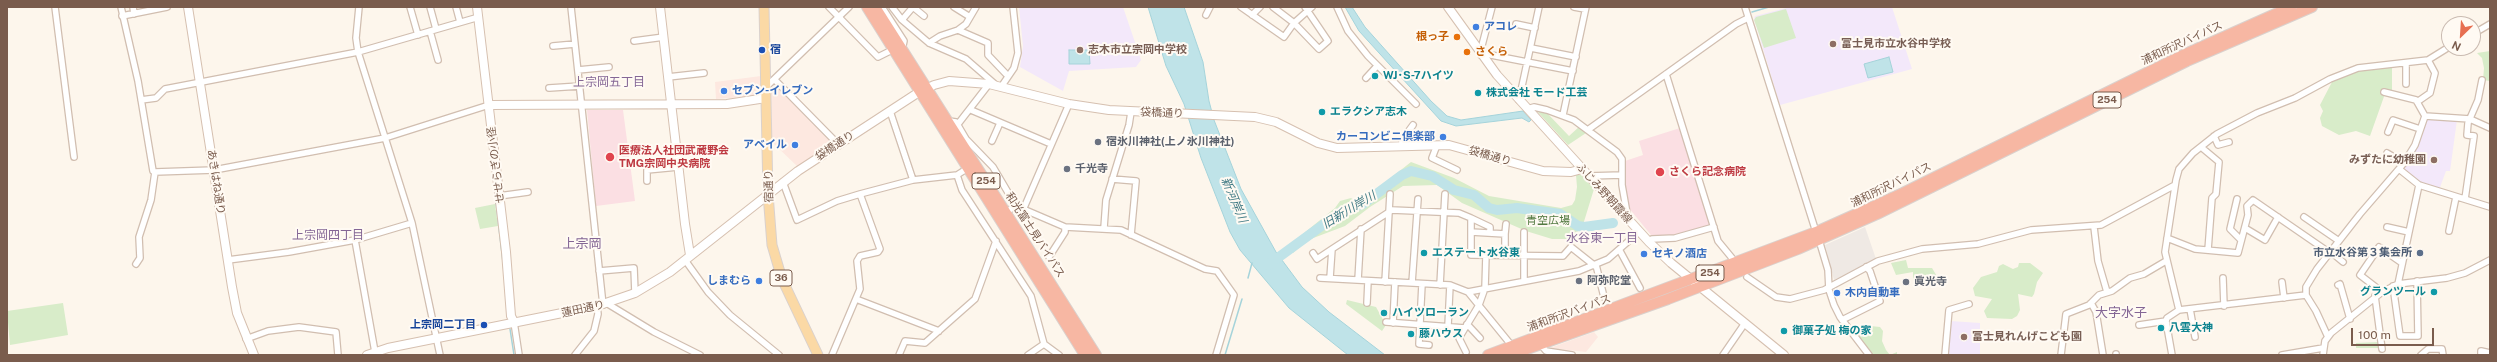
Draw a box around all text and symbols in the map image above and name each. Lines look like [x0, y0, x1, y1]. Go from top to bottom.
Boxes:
north arrow [2441, 16, 2481, 56]
street label: 浦和所沢バイパス [2139, 18, 2225, 68]
place label: アコレ [1484, 20, 1517, 34]
marker: アコレ [1471, 22, 1481, 32]
place label: 根っ子 [1416, 30, 1449, 44]
marker: 根っ子 [1452, 32, 1462, 42]
place label: 富士見市立水谷中学校 [1841, 37, 1951, 51]
marker: 富士見市立水谷中学校 [1828, 39, 1838, 49]
text: N [2450, 39, 2463, 53]
place label: 宿 [770, 43, 781, 57]
place label: 志木市立宗岡中学校 [1088, 43, 1187, 57]
marker: 宿 [757, 45, 767, 55]
marker: 志木市立宗岡中学校 [1075, 45, 1085, 55]
place label: さくら [1475, 45, 1508, 59]
marker: さくら [1462, 47, 1472, 57]
place label: WJ･S-7ハイツ [1383, 69, 1454, 83]
marker: WJ･S-7ハイツ [1370, 71, 1380, 81]
district label: 上宗岡五丁目 [573, 75, 645, 89]
place label: セブン-イレブン [732, 84, 813, 98]
marker: セブン-イレブン [719, 86, 729, 96]
place label: 株式会社 モード工芸 [1486, 86, 1587, 100]
marker: 株式会社 モード工芸 [1473, 88, 1483, 98]
road number: 254 [2093, 92, 2121, 108]
place label: エラクシア志木 [1330, 105, 1407, 119]
street label: 袋橋通り [1140, 106, 1184, 120]
marker: エラクシア志木 [1317, 107, 1327, 117]
street label: せせらぎの小径 [485, 126, 507, 204]
street label: 袋橋通り [813, 128, 857, 164]
place label: カーコンビニ倶楽部 [1336, 130, 1435, 144]
marker: カーコンビニ倶楽部 [1438, 132, 1448, 142]
place label: 宿氷川神社(上ノ氷川神社) [1106, 135, 1234, 149]
marker: 宿氷川神社(上ノ氷川神社) [1093, 137, 1103, 147]
place label: アベイル [743, 138, 787, 152]
marker: アベイル [790, 140, 800, 150]
place label: 医療法人社団武蔵野会 TMG宗岡中央病院 [619, 144, 729, 170]
street label: 袋橋通り [1467, 144, 1513, 168]
street label: あきはね通り [204, 148, 228, 216]
marker: 医療法人社団武蔵野会 TMG宗岡中央病院 [604, 151, 616, 163]
place label: みずたに幼稚園 [2349, 153, 2426, 167]
marker: みずたに幼稚園 [2429, 155, 2439, 165]
street label: ふじみ野朝霞線 [1573, 160, 1635, 226]
street label: 浦和所沢バイパス [1849, 160, 1933, 210]
place label: 千光寺 [1075, 162, 1108, 176]
marker: 千光寺 [1062, 164, 1072, 174]
place label: さくら記念病院 [1669, 165, 1746, 179]
marker: さくら記念病院 [1654, 166, 1666, 178]
street label: 宿通り [762, 169, 776, 203]
road number: 254 [972, 173, 1000, 189]
water label: 新河岸川 [1218, 175, 1250, 225]
water label: 旧新川岸川 [1320, 188, 1378, 232]
street label: 和光富士見バイパス [1003, 190, 1067, 280]
park label: 青空広場 [1526, 214, 1570, 228]
district label: 上宗岡四丁目 [292, 228, 364, 242]
district label: 水谷東一丁目 [1566, 231, 1638, 245]
district label: 上宗岡 [563, 236, 601, 252]
place label: エステート水谷東 [1432, 246, 1520, 260]
place label: 市立水谷第３集会所 [2313, 246, 2412, 260]
place label: セキノ酒店 [1652, 247, 1707, 261]
marker: エステート水谷東 [1419, 248, 1429, 258]
marker: 市立水谷第３集会所 [2415, 248, 2425, 258]
marker: セキノ酒店 [1639, 249, 1649, 259]
road number: 254 [1696, 265, 1724, 281]
road number: 36 [770, 270, 792, 286]
place label: しまむら [707, 274, 751, 288]
place label: 阿弥陀堂 [1587, 274, 1631, 288]
place label: 眞光寺 [1914, 275, 1947, 289]
marker: しまむら [754, 276, 764, 286]
marker: 阿弥陀堂 [1574, 276, 1584, 286]
marker: 眞光寺 [1901, 277, 1911, 287]
place label: グランツール [2360, 285, 2426, 299]
place label: 木内自動車 [1845, 286, 1900, 300]
marker: グランツール [2429, 287, 2439, 297]
marker: 木内自動車 [1832, 288, 1842, 298]
street label: 浦和所沢バイパス [1525, 292, 1613, 334]
street label: 蓮田通り [560, 298, 606, 320]
district label: 大字水子 [2095, 305, 2147, 321]
place label: ハイツローラン [1392, 306, 1469, 320]
marker: ハイツローラン [1379, 308, 1389, 318]
place label: 上宗岡二丁目 [410, 318, 476, 332]
marker: 上宗岡二丁目 [479, 320, 489, 330]
scale bar [2353, 320, 2436, 346]
place label: 八雲大神 [2169, 321, 2213, 335]
marker: 八雲大神 [2156, 323, 2166, 333]
place label: 御菓子処 梅の家 [1792, 324, 1871, 338]
marker: 御菓子処 梅の家 [1779, 326, 1789, 336]
place label: 藤ハウス [1419, 327, 1463, 341]
text: 100 m [2358, 328, 2391, 342]
marker: 藤ハウス [1406, 329, 1416, 339]
place label: 富士見れんげこども園 [1972, 330, 2082, 344]
marker: 富士見れんげこども園 [1959, 332, 1969, 342]

